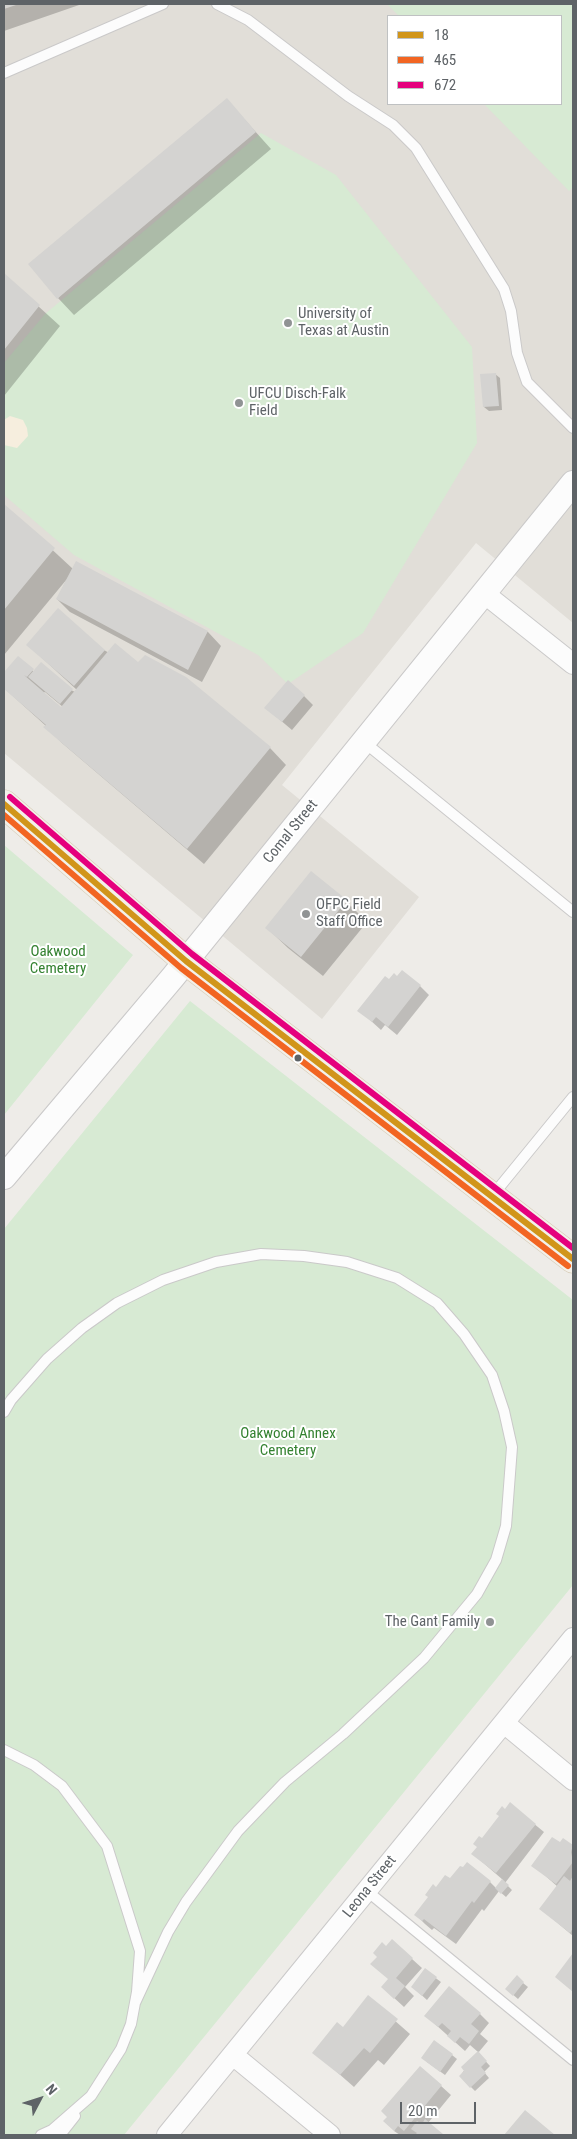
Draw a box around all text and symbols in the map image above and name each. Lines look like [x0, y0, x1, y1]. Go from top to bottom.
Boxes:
legend [387, 15, 562, 105]
text: 18 [434, 26, 449, 44]
text: 465 [434, 51, 456, 69]
text: 672 [434, 76, 456, 94]
place label: University of Texas at Austin [298, 305, 389, 340]
marker: University of Texas at Austin [282, 317, 294, 329]
place label: UFCU Disch-Falk Field [249, 385, 346, 420]
marker: UFCU Disch-Falk Field [233, 397, 245, 409]
street label: Comal Street [260, 797, 322, 867]
place label: OFPC Field Staff Office [316, 896, 382, 931]
marker: OFPC Field Staff Office [300, 908, 312, 920]
park label: Oakwood Cemetery [30, 943, 86, 978]
unlabelled marker [293, 1053, 303, 1063]
park label: Oakwood Annex Cemetery [240, 1425, 336, 1460]
place label: The Gant Family [385, 1613, 480, 1631]
marker: The Gant Family [484, 1616, 496, 1628]
street label: Leona Street [339, 1852, 401, 1922]
north arrow [15, 2074, 65, 2124]
text: N [43, 2081, 60, 2098]
scale bar [402, 2092, 478, 2124]
text: 20 m [408, 2102, 438, 2120]

